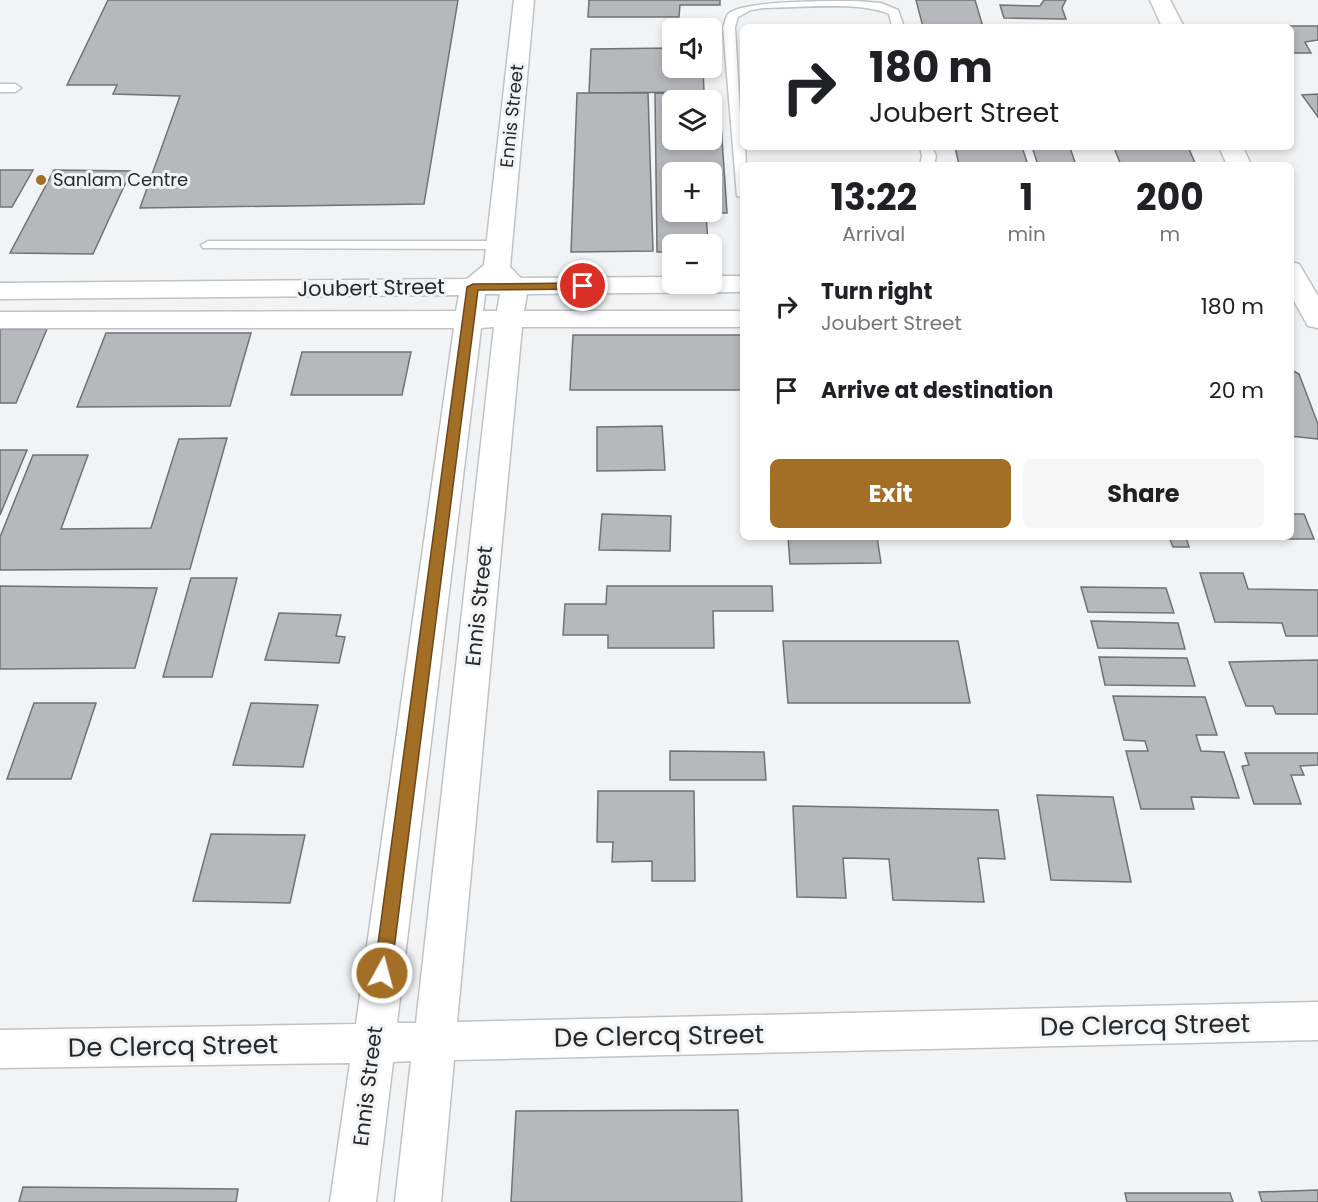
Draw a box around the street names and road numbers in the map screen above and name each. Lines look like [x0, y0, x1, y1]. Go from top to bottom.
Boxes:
street label: Ennis Street [494, 63, 529, 169]
street label: Joubert Street [297, 272, 445, 303]
street label: Ennis Street [458, 544, 499, 668]
street label: De Clercq Street [1040, 1005, 1250, 1045]
street label: De Clercq Street [554, 1016, 764, 1056]
street label: Ennis Street [346, 1024, 389, 1148]
street label: De Clercq Street [68, 1026, 278, 1066]

